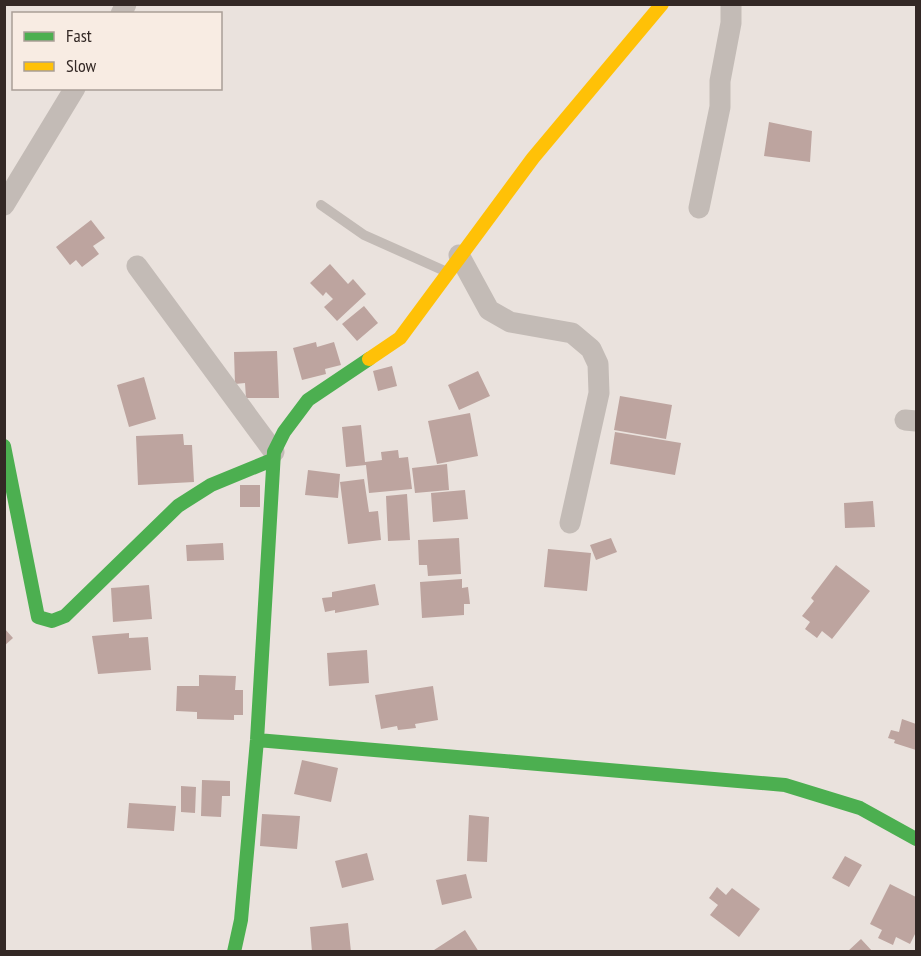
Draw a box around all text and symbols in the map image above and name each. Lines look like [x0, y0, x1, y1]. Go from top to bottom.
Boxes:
legend [12, 12, 222, 90]
text: Fast [66, 24, 92, 47]
text: Slow [66, 54, 97, 77]

